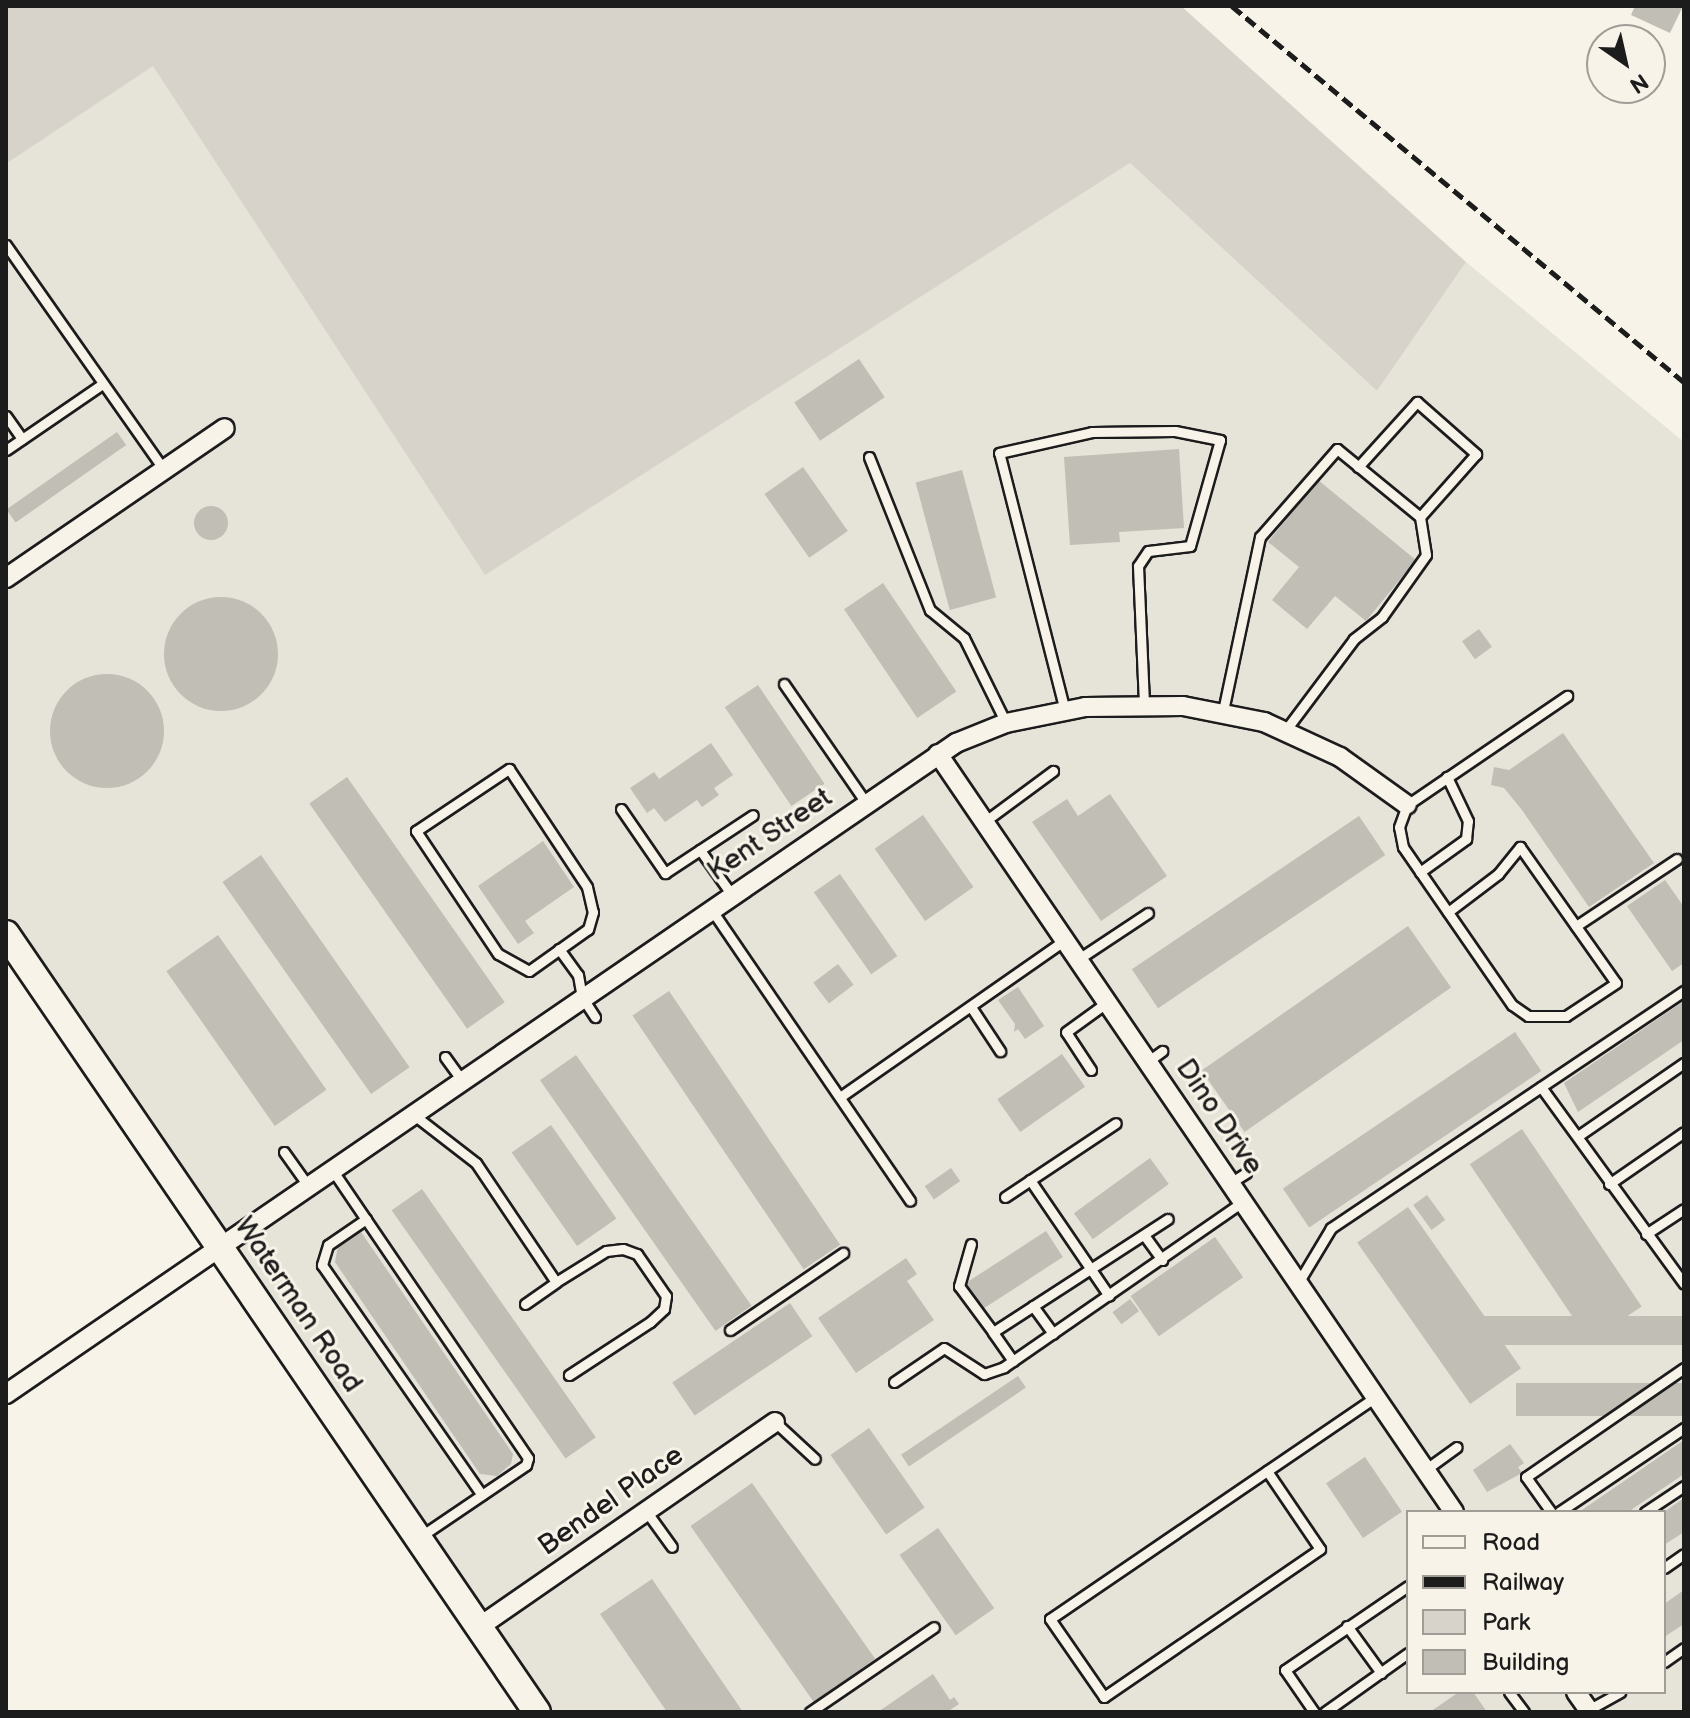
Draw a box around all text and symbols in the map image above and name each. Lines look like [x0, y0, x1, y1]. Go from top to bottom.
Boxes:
north arrow [1586, 24, 1666, 104]
text: N [1624, 67, 1653, 98]
street label: Kent Street [701, 781, 839, 889]
street label: Dino Drive [1168, 1053, 1270, 1181]
street label: Waterman Road [227, 1211, 369, 1399]
street label: Bendel Place [532, 1439, 690, 1563]
legend [1406, 1510, 1666, 1694]
text: Road [1482, 1528, 1540, 1557]
text: Railway [1482, 1568, 1564, 1597]
text: Park [1482, 1608, 1530, 1637]
text: Building [1482, 1648, 1569, 1677]

